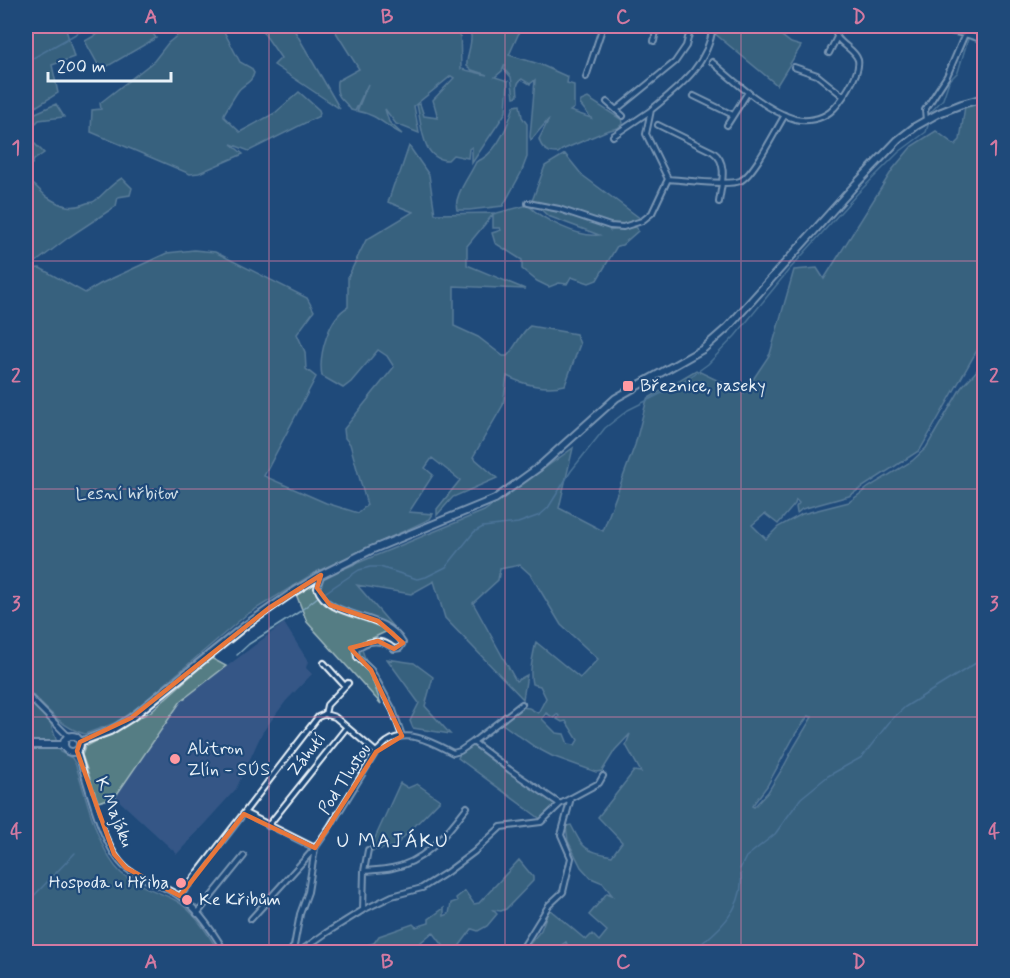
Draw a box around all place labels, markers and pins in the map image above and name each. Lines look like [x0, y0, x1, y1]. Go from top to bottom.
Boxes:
place label: Březnice, paseky [640, 374, 766, 398]
marker: Březnice, paseky [621, 379, 635, 393]
place label: Alitron Zlín - SÚS [187, 737, 270, 782]
marker: Alitron Zlín - SÚS [168, 752, 182, 766]
place label: Hospoda u Hřiba [49, 871, 169, 895]
marker: Hospoda u Hřiba [174, 876, 188, 890]
place label: Ke Křibům [199, 888, 281, 912]
marker: Ke Křibům [180, 893, 194, 907]

